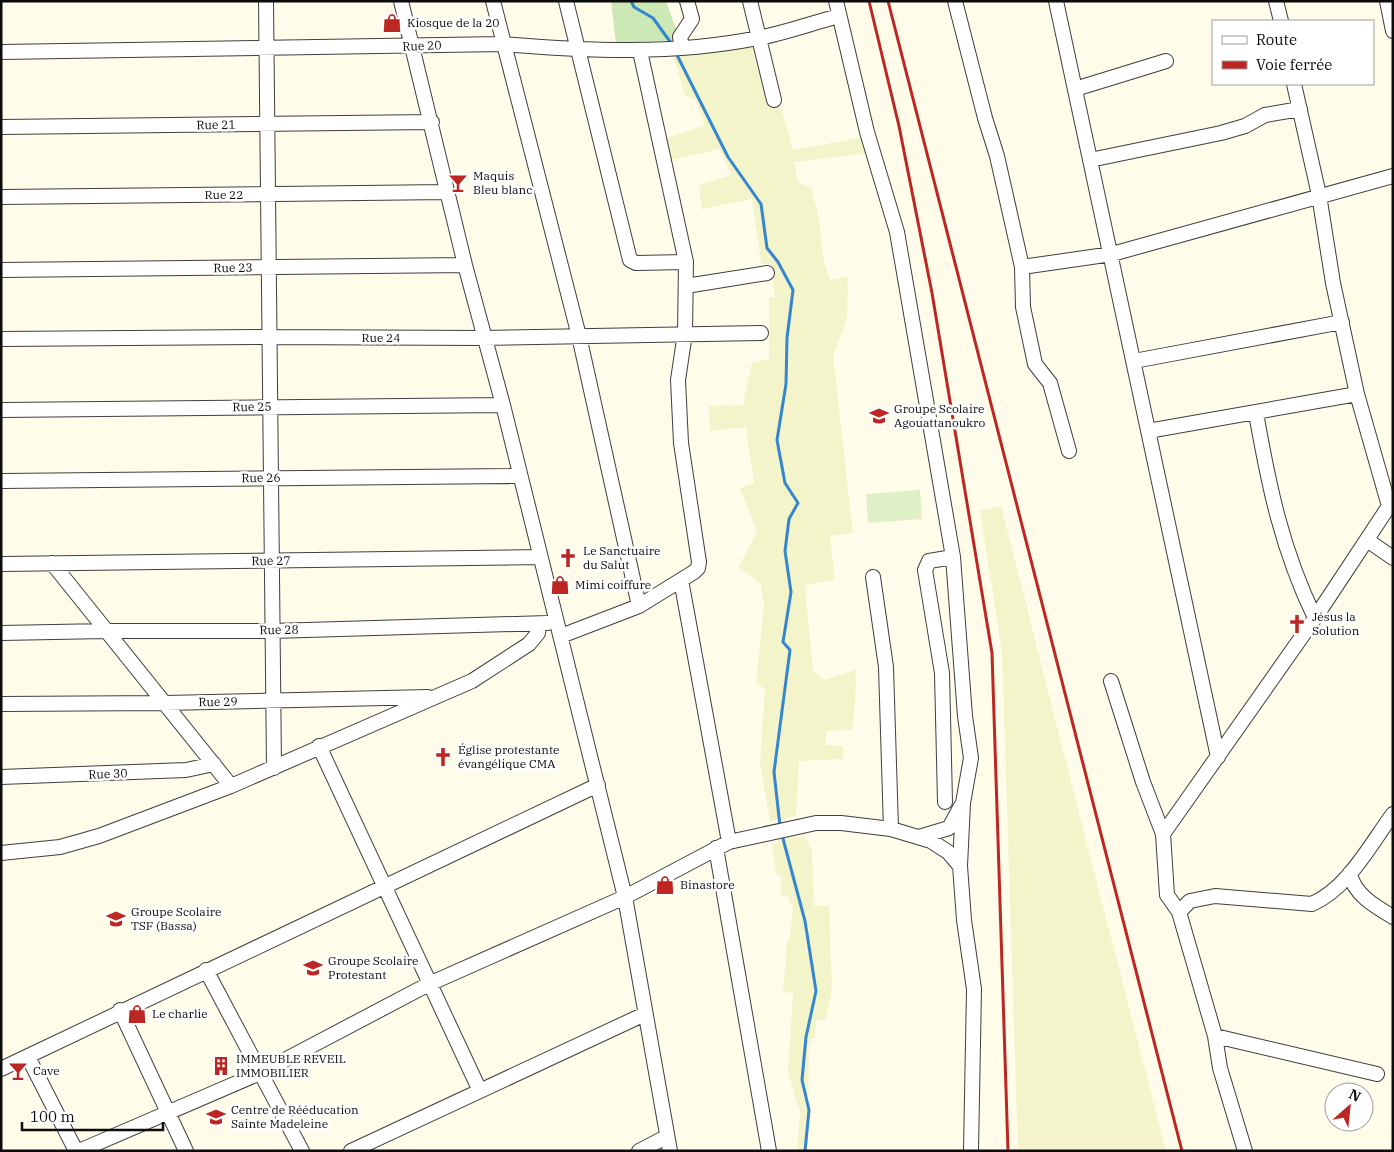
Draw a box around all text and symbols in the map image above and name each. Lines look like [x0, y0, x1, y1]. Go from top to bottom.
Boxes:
shop icon: Kiosque de la 20 [381, 12, 403, 34]
place label: Kiosque de la 20 [407, 15, 500, 30]
legend [1212, 20, 1374, 85]
text: Route [1256, 30, 1297, 49]
street label: Rue 20 [402, 37, 442, 54]
text: Voie ferrée [1256, 55, 1332, 74]
street label: Rue 21 [196, 117, 236, 132]
place label: Maquis Bleu blanc [473, 168, 532, 197]
bar icon: Maquis Bleu blanc [447, 172, 469, 194]
street label: Rue 22 [204, 187, 244, 202]
street label: Rue 23 [213, 260, 253, 275]
street label: Rue 24 [361, 330, 401, 345]
street label: Rue 25 [232, 399, 272, 414]
place label: Groupe Scolaire Agouattanoukro [894, 401, 985, 430]
school or university icon: Groupe Scolaire Agouattanoukro [868, 405, 890, 427]
street label: Rue 26 [241, 470, 281, 485]
place label: Le Sanctuaire du Salut [583, 543, 661, 572]
church icon: Le Sanctuaire du Salut [557, 547, 579, 569]
street label: Rue 27 [251, 553, 291, 568]
shop icon: Mimi coiffure [549, 574, 571, 596]
place label: Mimi coiffure [575, 577, 651, 592]
place label: Jésus la Solution [1312, 609, 1360, 638]
church icon: Jésus la Solution [1286, 613, 1308, 635]
street label: Rue 28 [259, 622, 299, 637]
street label: Rue 29 [198, 694, 238, 709]
place label: Église protestante évangélique CMA [458, 742, 560, 771]
church icon: Église protestante évangélique CMA [432, 746, 454, 768]
street label: Rue 30 [88, 765, 128, 782]
shop icon: Binastore [654, 874, 676, 896]
place label: Binastore [680, 877, 735, 892]
place label: Groupe Scolaire TSF (Bassa) [131, 904, 221, 933]
school or university icon: Groupe Scolaire TSF (Bassa) [105, 908, 127, 930]
place label: Groupe Scolaire Protestant [328, 953, 418, 982]
school or university icon: Groupe Scolaire Protestant [302, 957, 324, 979]
shop icon: Le charlie [126, 1003, 148, 1025]
place label: Le charlie [152, 1006, 208, 1021]
place label: IMMEUBLE REVEIL IMMOBILIER [236, 1051, 346, 1080]
building icon: IMMEUBLE REVEIL IMMOBILIER [210, 1055, 232, 1077]
bar icon: Cave [7, 1060, 29, 1082]
place label: Cave [33, 1063, 60, 1078]
north arrow [1324, 1082, 1374, 1132]
text: N [1346, 1085, 1364, 1106]
scale bar [22, 1100, 164, 1132]
place label: Centre de Rééducation Sainte Madeleine [231, 1102, 359, 1131]
school or university icon: Centre de Rééducation Sainte Madeleine [205, 1106, 227, 1128]
text: 100 m [30, 1107, 75, 1126]

